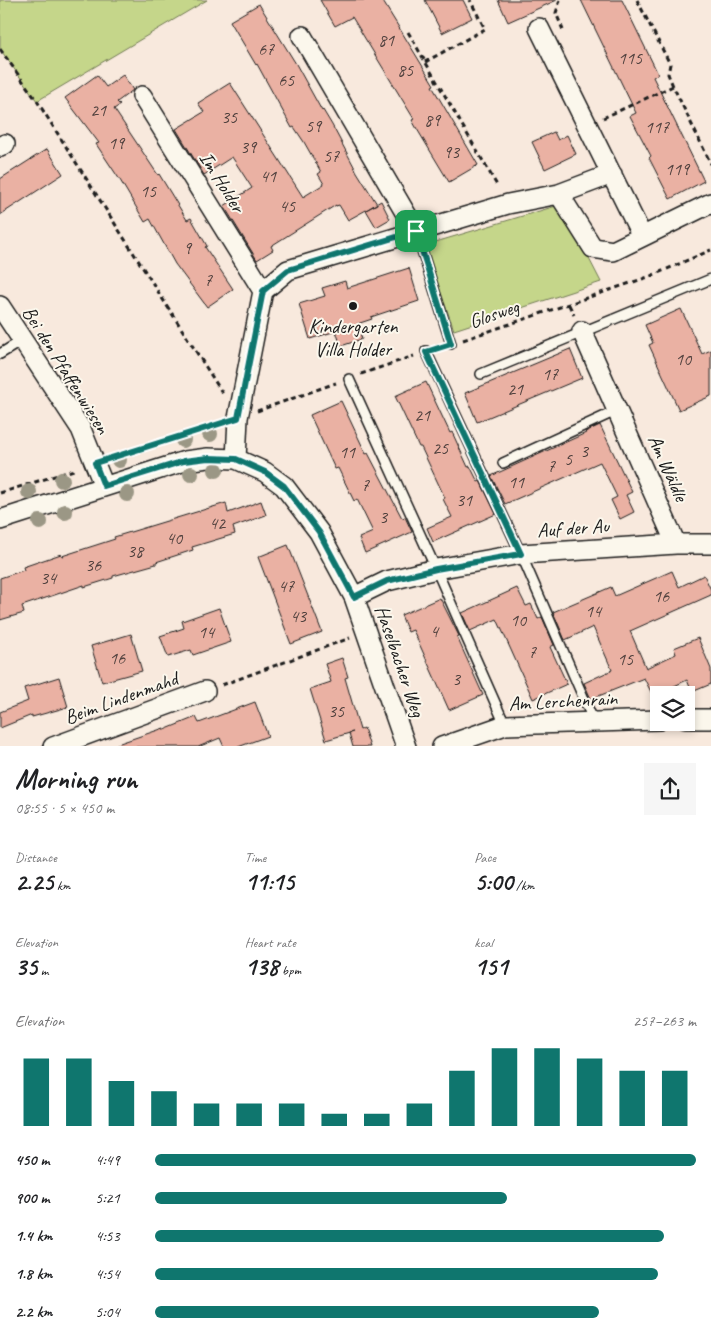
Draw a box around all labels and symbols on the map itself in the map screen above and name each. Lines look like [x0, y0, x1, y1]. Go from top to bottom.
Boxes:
house number: 81 [378, 29, 395, 51]
house number: 67 [258, 38, 275, 60]
house number: 115 [618, 47, 643, 69]
house number: 85 [397, 59, 414, 81]
house number: 65 [278, 69, 295, 91]
house number: 21 [90, 99, 107, 121]
house number: 35 [221, 106, 238, 128]
house number: 89 [424, 109, 442, 131]
house number: 59 [305, 115, 323, 137]
house number: 117 [645, 116, 670, 138]
house number: 19 [108, 132, 126, 154]
house number: 39 [240, 136, 258, 158]
house number: 93 [443, 141, 461, 163]
house number: 57 [323, 145, 340, 167]
street label: Im Holder [194, 147, 251, 219]
house number: 119 [665, 158, 691, 180]
house number: 41 [260, 165, 277, 187]
house number: 15 [140, 180, 157, 202]
house number: 45 [279, 195, 296, 217]
pin [395, 210, 437, 252]
house number: 9 [183, 237, 193, 259]
house number: 7 [204, 269, 213, 291]
street label: Glosweg [466, 294, 523, 334]
marker: Kindergarten Villa Holder [347, 300, 359, 312]
street label: Bei den Pfaffenwiesen [17, 302, 116, 439]
place label: Kindergarten Villa Holder [308, 314, 399, 362]
house number: 10 [675, 348, 693, 370]
house number: 17 [542, 363, 559, 385]
house number: 21 [507, 378, 524, 400]
house number: 21 [414, 404, 431, 426]
street label: Am Wäldle [642, 431, 694, 507]
house number: 25 [432, 437, 449, 459]
house number: 3 [580, 440, 590, 462]
house number: 11 [339, 441, 356, 463]
house number: 5 [564, 448, 573, 470]
house number: 7 [547, 455, 556, 477]
house number: 11 [508, 471, 525, 493]
house number: 7 [361, 474, 370, 496]
house number: 31 [456, 489, 473, 511]
house number: 3 [379, 506, 389, 528]
house number: 42 [209, 512, 227, 534]
street label: Auf der Au [536, 513, 611, 543]
house number: 40 [166, 527, 184, 549]
house number: 38 [127, 540, 145, 562]
house number: 36 [85, 554, 102, 576]
house number: 34 [40, 567, 58, 589]
house number: 47 [278, 575, 295, 597]
house number: 16 [653, 585, 670, 607]
house number: 14 [585, 600, 603, 622]
street label: Haselbacher Weg [369, 602, 431, 721]
house number: 43 [290, 605, 308, 627]
house number: 10 [510, 609, 528, 631]
house number: 4 [430, 620, 440, 642]
house number: 14 [198, 621, 216, 643]
house number: 7 [528, 641, 537, 663]
house number: 16 [109, 647, 126, 669]
house number: 15 [617, 648, 634, 670]
street label: Beim Lindenmahd [61, 665, 184, 730]
house number: 3 [452, 668, 462, 690]
street label: Am Lerchenrain [508, 686, 619, 716]
house number: 35 [328, 700, 345, 722]

